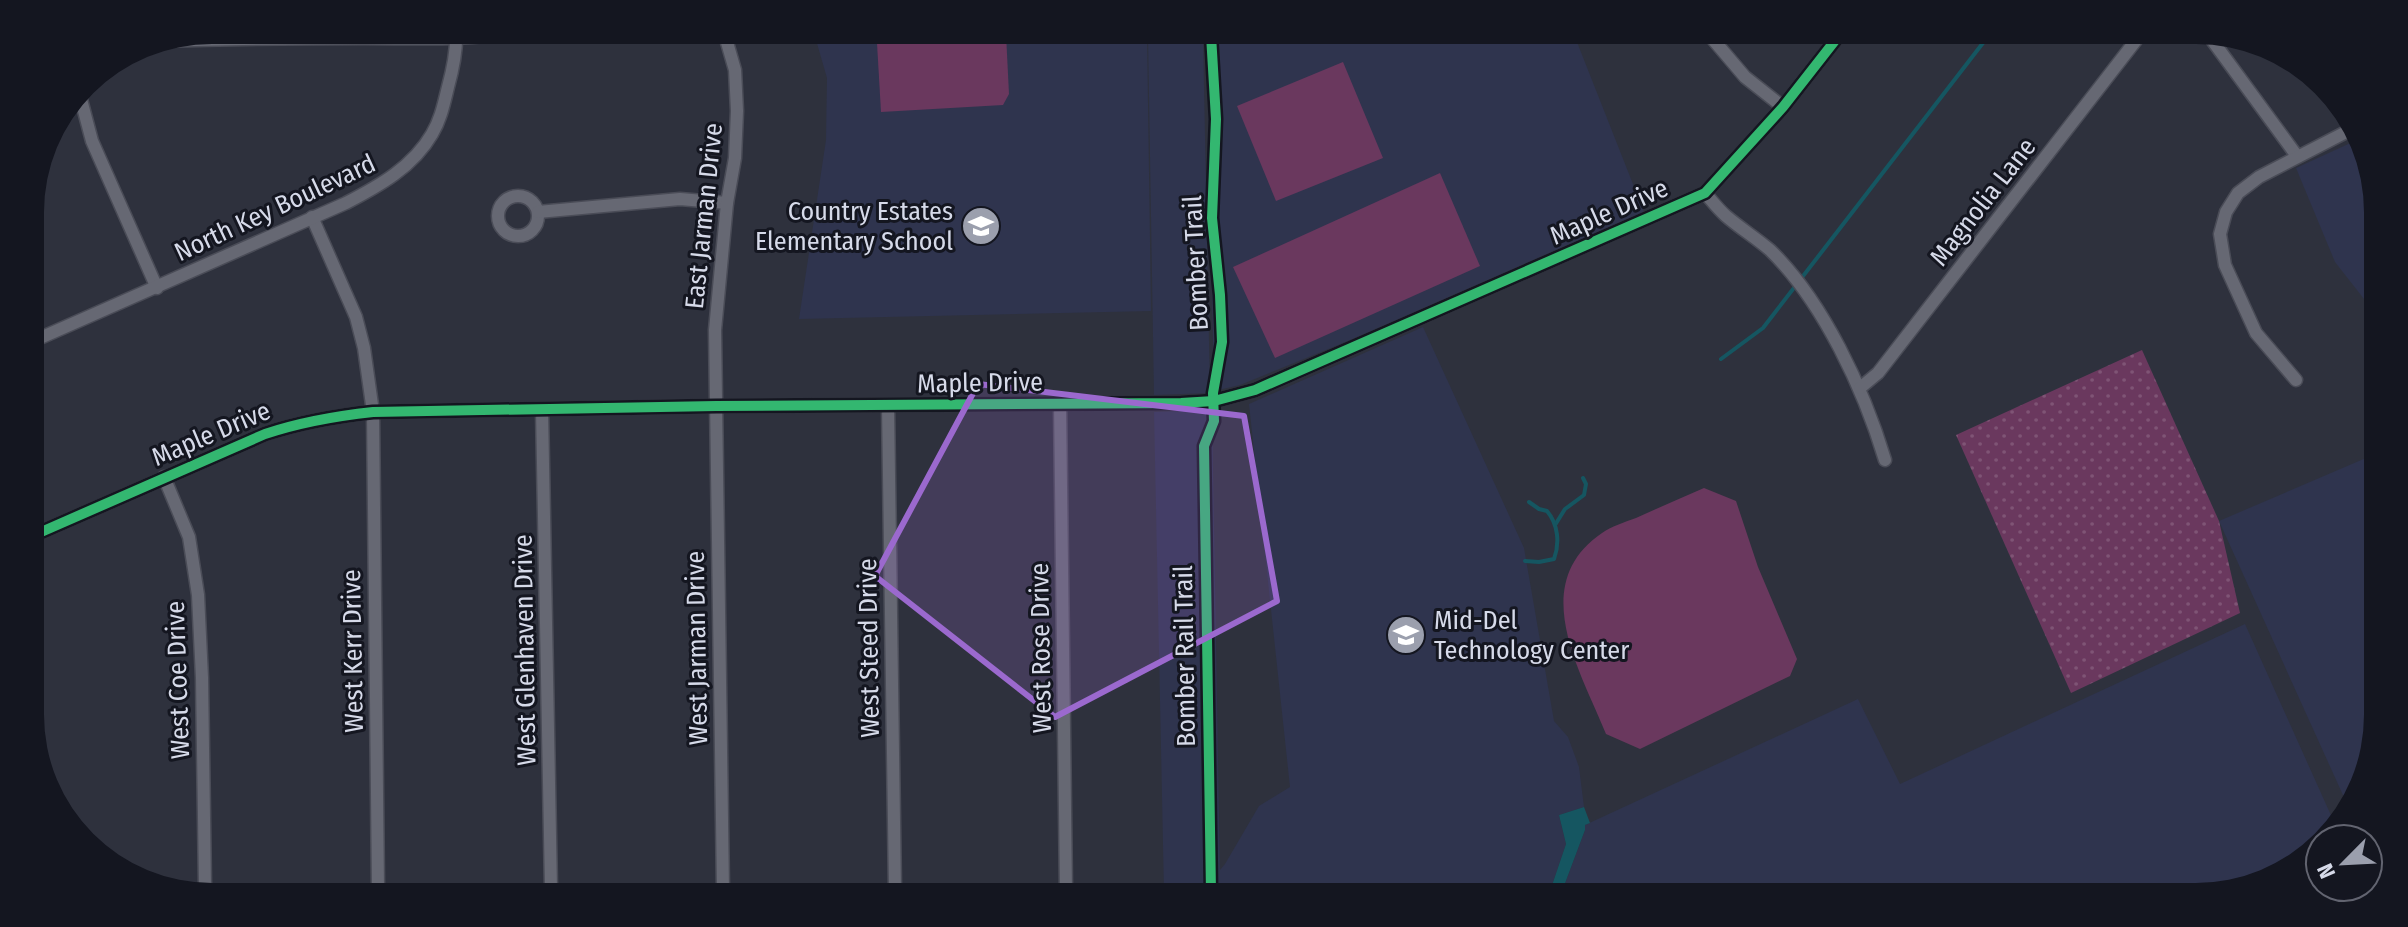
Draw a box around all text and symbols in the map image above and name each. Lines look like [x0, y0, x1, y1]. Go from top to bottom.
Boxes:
street label: East Jarman Drive [679, 122, 729, 310]
street label: Magnolia Lane [1924, 132, 2042, 272]
street label: North Key Boulevard [170, 148, 380, 268]
street label: Maple Drive [1545, 172, 1673, 252]
street label: Bomber Trail [1177, 194, 1215, 331]
place label: Country Estates Elementary School [755, 196, 953, 257]
school or university icon: Country Estates Elementary School [960, 205, 1002, 247]
street label: Maple Drive [917, 366, 1043, 400]
street label: Maple Drive [147, 395, 275, 473]
street label: West Glenhaven Drive [507, 534, 543, 766]
street label: West Jarman Drive [680, 551, 714, 745]
street label: West Steed Drive [852, 558, 886, 738]
street label: West Rose Drive [1024, 563, 1058, 733]
street label: Bomber Rail Trail [1168, 565, 1202, 747]
street label: West Kerr Drive [336, 569, 370, 733]
street label: West Coe Drive [160, 600, 196, 760]
place label: Mid-Del Technology Center [1434, 605, 1629, 666]
school or university icon: Mid-Del Technology Center [1385, 614, 1427, 656]
north arrow [2304, 823, 2384, 903]
text: N [2311, 859, 2341, 882]

